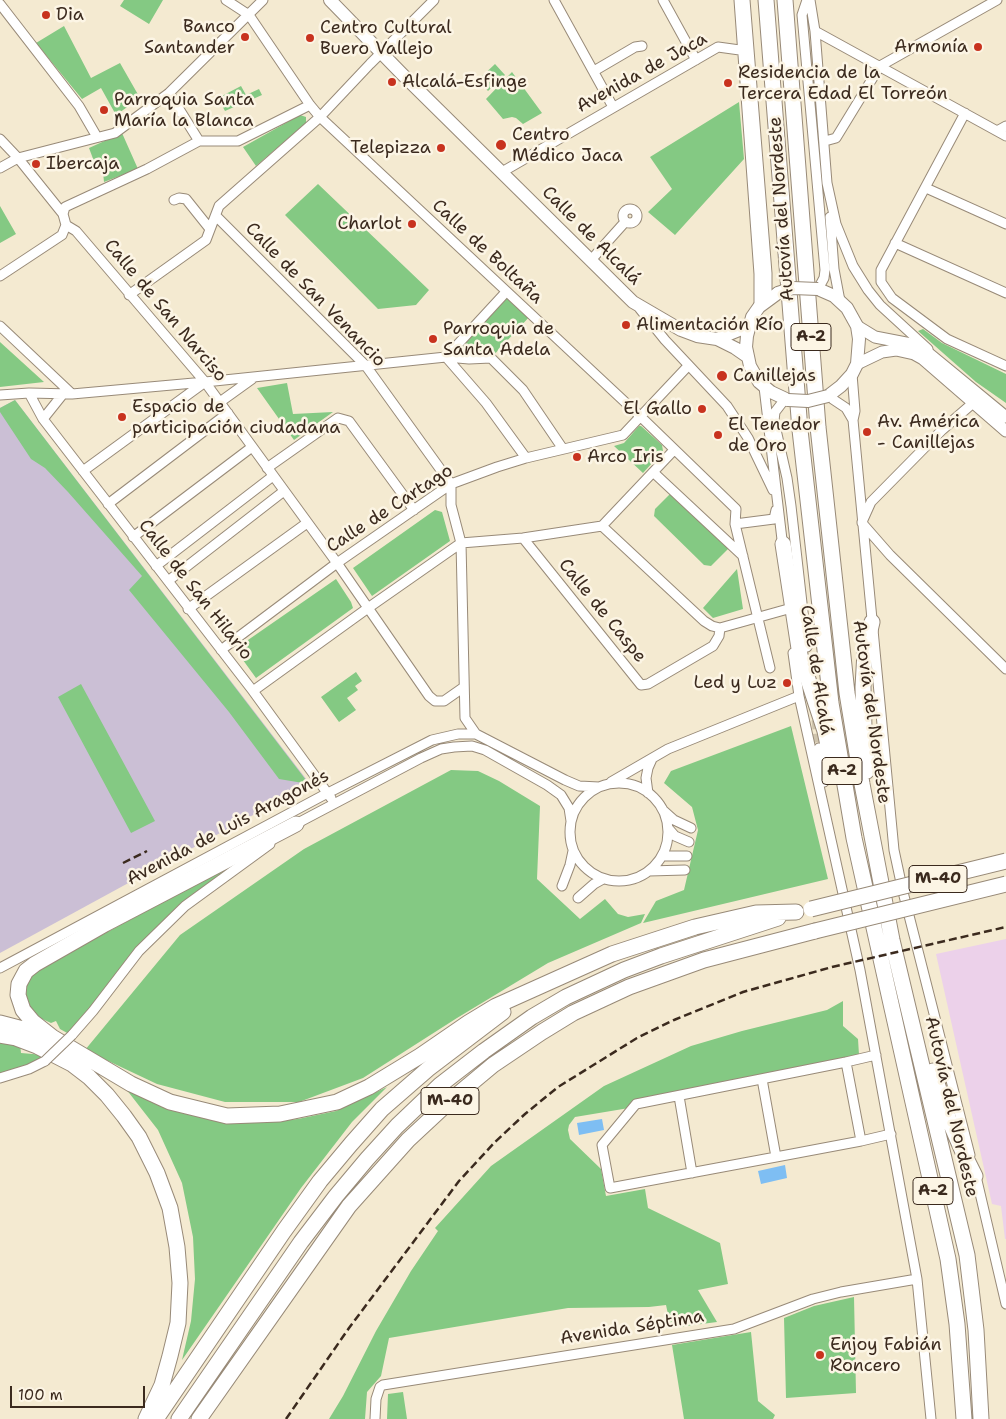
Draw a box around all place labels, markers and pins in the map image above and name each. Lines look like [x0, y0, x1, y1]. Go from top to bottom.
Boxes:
place label: Dia [56, 4, 84, 26]
marker: Dia [40, 9, 52, 21]
place label: Banco Santander [144, 16, 235, 58]
place label: Centro Cultural Buero Vallejo [320, 17, 452, 59]
marker: Banco Santander [239, 31, 251, 43]
marker: Centro Cultural Buero Vallejo [304, 32, 316, 44]
place label: Armonía [894, 36, 968, 58]
marker: Armonía [972, 41, 984, 53]
place label: Residencia de la Tercera Edad El Torreón [738, 62, 948, 104]
place label: Alcalá-Esfinge [402, 71, 527, 93]
marker: Alcalá-Esfinge [386, 76, 398, 88]
marker: Residencia de la Tercera Edad El Torreón [722, 77, 734, 89]
place label: Parroquia Santa María la Blanca [114, 89, 254, 132]
marker: Parroquia Santa María la Blanca [98, 104, 110, 116]
place label: Centro Médico Jaca [512, 124, 623, 166]
place label: Telepizza [350, 137, 431, 159]
marker: Centro Médico Jaca [494, 138, 508, 152]
marker: Telepizza [435, 142, 447, 154]
place label: Ibercaja [46, 153, 120, 175]
marker: Ibercaja [30, 158, 42, 170]
place label: Charlot [337, 213, 402, 235]
marker: Charlot [406, 218, 418, 230]
place label: Alimentación Río [636, 314, 783, 336]
place label: Parroquia de Santa Adela [443, 318, 554, 360]
marker: Alimentación Río [620, 319, 632, 331]
marker: Parroquia de Santa Adela [427, 333, 439, 345]
place label: Canillejas [733, 365, 816, 387]
marker: Canillejas [715, 369, 729, 383]
place label: Espacio de participación ciudadana [132, 396, 341, 438]
place label: El Gallo [623, 398, 692, 420]
marker: El Gallo [696, 403, 708, 415]
marker: Espacio de participación ciudadana [116, 411, 128, 423]
place label: Av. América - Canillejas [877, 411, 979, 454]
place label: El Tenedor de Oro [728, 414, 821, 456]
marker: Av. América - Canillejas [861, 426, 873, 438]
marker: El Tenedor de Oro [712, 429, 724, 441]
place label: Arco Iris [587, 446, 664, 468]
marker: Arco Iris [571, 451, 583, 463]
place label: Led y Luz [693, 672, 777, 694]
marker: Led y Luz [781, 677, 793, 689]
place label: Enjoy Fabián Roncero [830, 1334, 941, 1376]
marker: Enjoy Fabián Roncero [814, 1349, 826, 1361]

